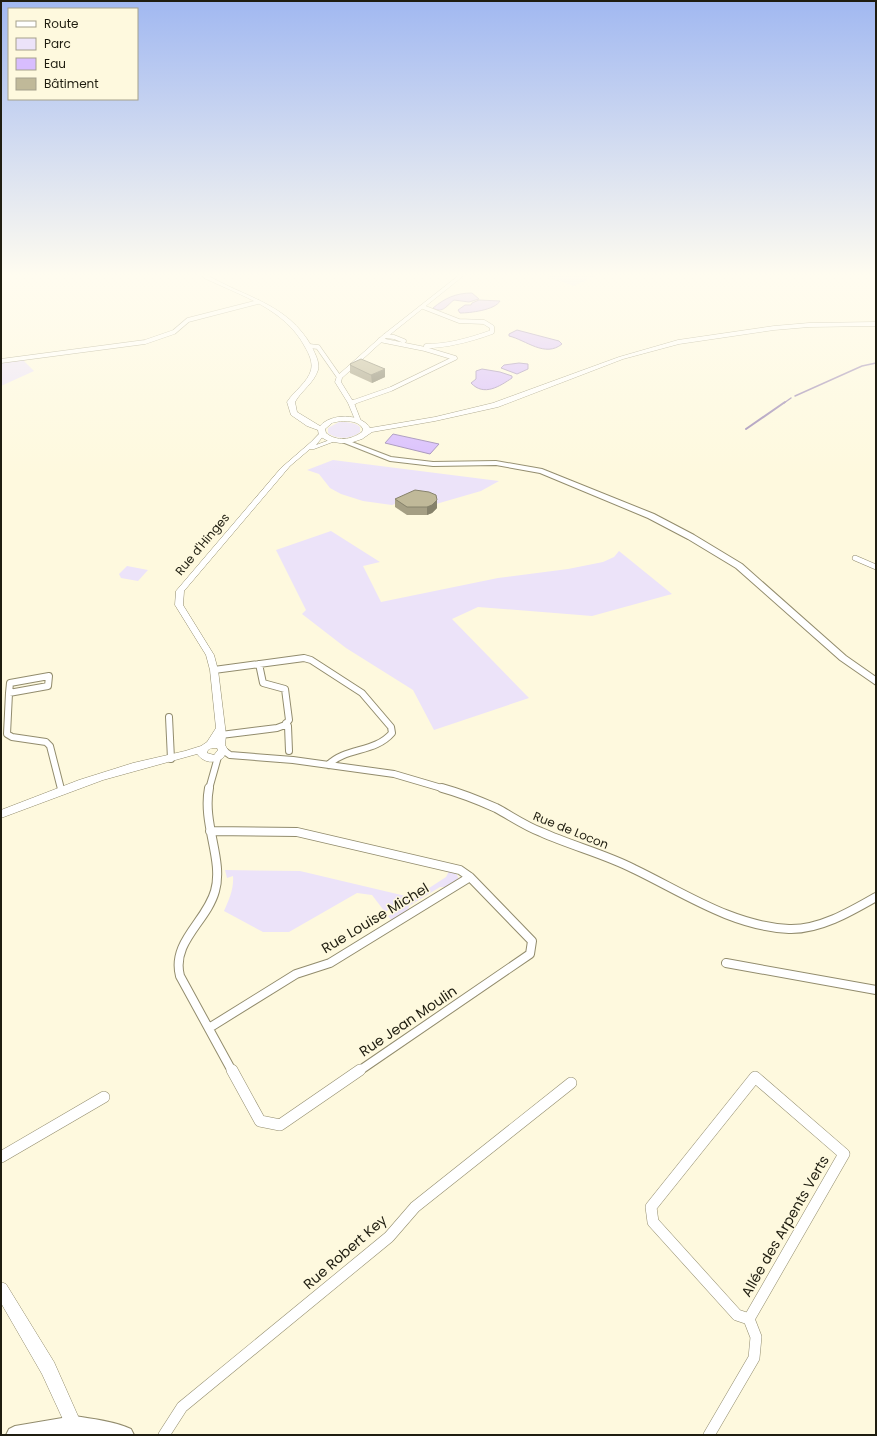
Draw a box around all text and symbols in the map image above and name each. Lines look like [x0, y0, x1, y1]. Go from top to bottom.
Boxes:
legend [8, 8, 138, 100]
text: Route [44, 15, 78, 32]
text: Parc [44, 35, 71, 52]
text: Eau [44, 55, 66, 72]
text: Bâtiment [44, 75, 99, 92]
street label: Rue d'Hinges [171, 509, 233, 579]
street label: Rue de Locon [531, 807, 611, 853]
street label: Rue Louise Michel [318, 878, 432, 958]
street label: Rue Jean Moulin [355, 981, 461, 1061]
street label: Allée des Arpents Verts [736, 1152, 834, 1300]
street label: Rue Robert Key [299, 1210, 391, 1294]

